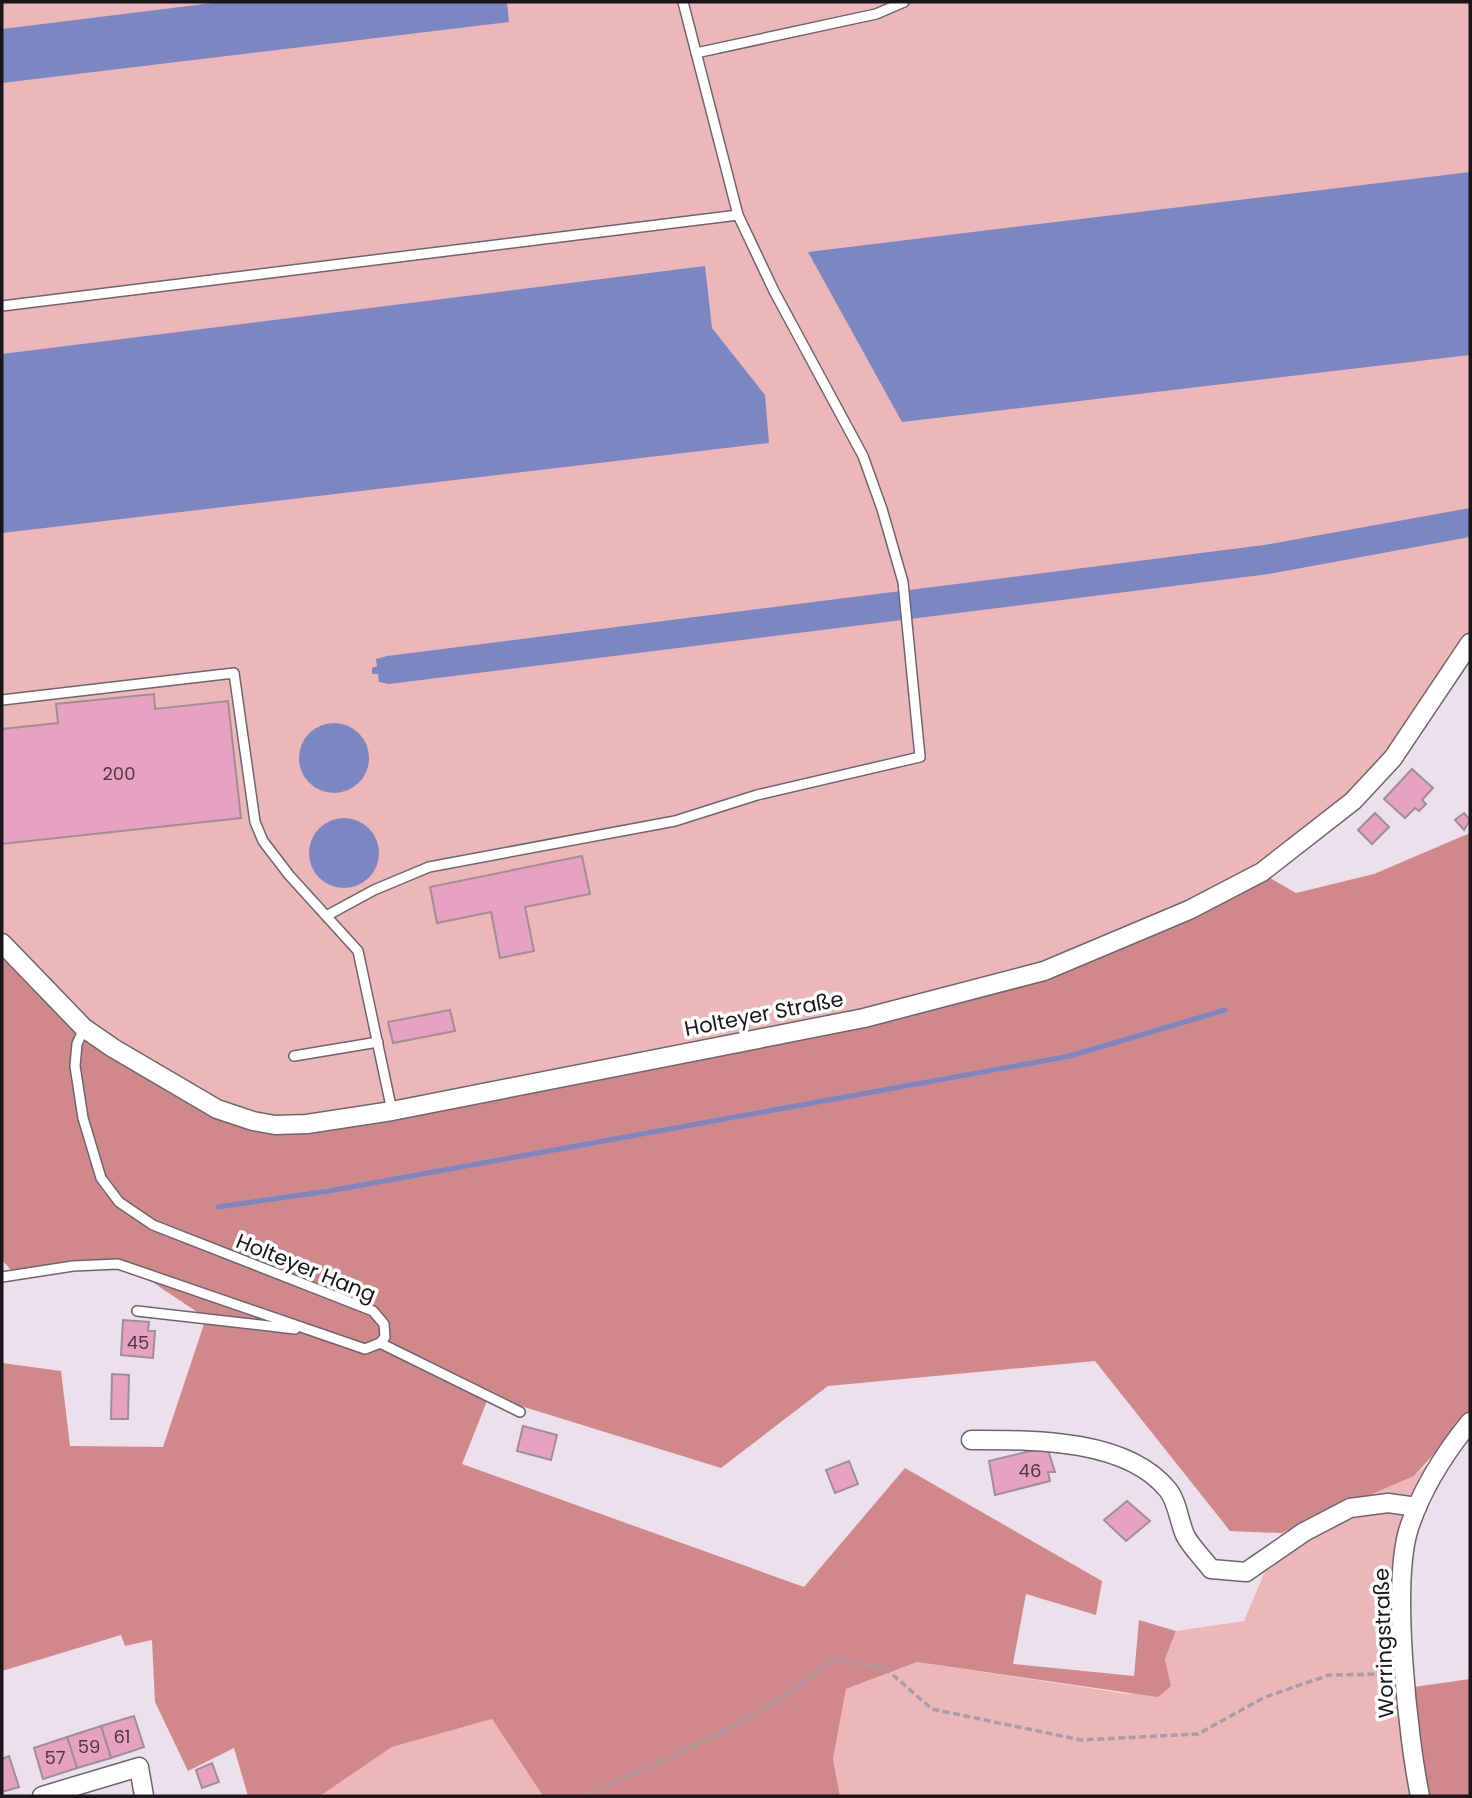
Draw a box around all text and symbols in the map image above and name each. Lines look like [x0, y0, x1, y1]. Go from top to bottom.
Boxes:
house number: 200 [103, 761, 135, 786]
street label: Holteyer Straße [682, 984, 846, 1043]
street label: Holteyer Hang [232, 1226, 380, 1309]
house number: 45 [127, 1330, 149, 1355]
house number: 46 [1019, 1458, 1041, 1483]
street label: Worringstraße [1366, 1567, 1401, 1719]
house number: 61 [113, 1724, 131, 1749]
house number: 59 [78, 1734, 100, 1759]
house number: 57 [44, 1745, 66, 1770]

